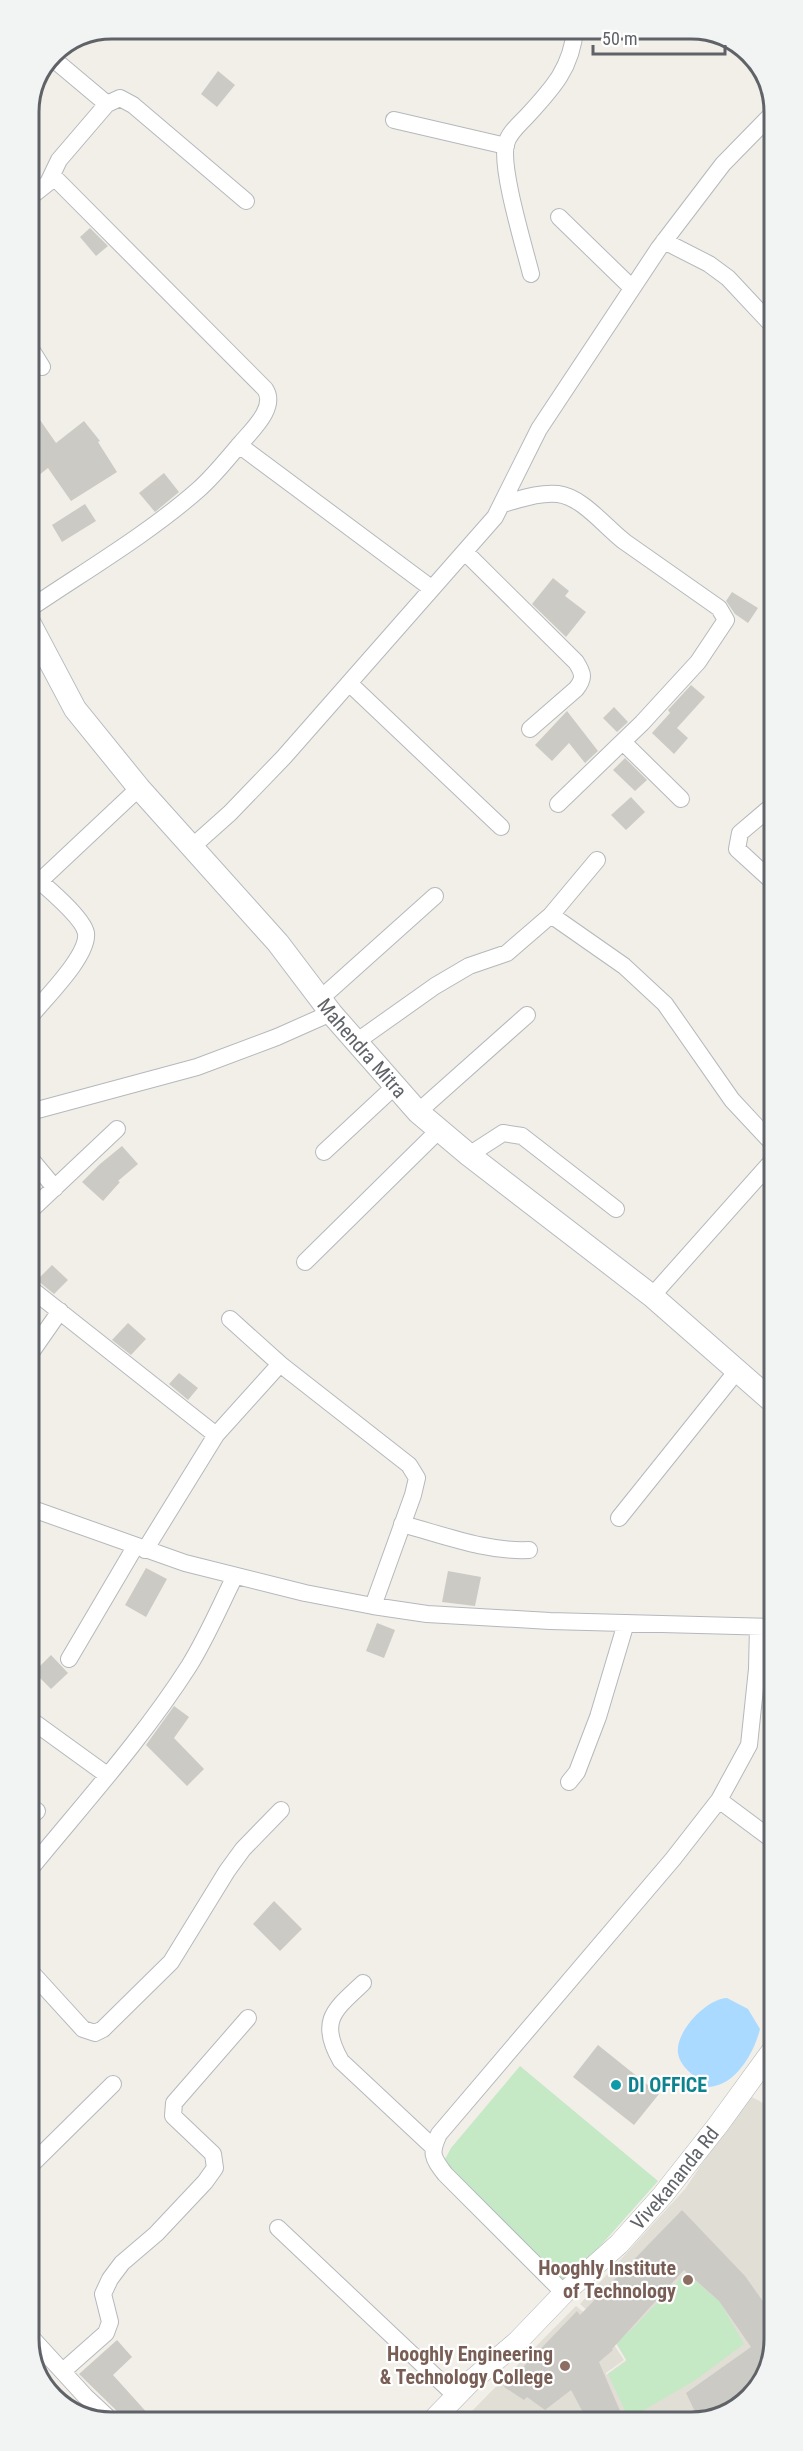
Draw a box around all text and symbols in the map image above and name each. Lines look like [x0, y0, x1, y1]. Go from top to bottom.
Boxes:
scale bar [593, 18, 725, 56]
text: 50 m [602, 28, 637, 49]
street label: Mahendra Mitra [312, 994, 412, 1103]
place label: DI OFFICE [628, 2073, 707, 2097]
marker: DI OFFICE [609, 2078, 623, 2092]
street label: Vivekananda Rd [626, 2122, 724, 2235]
place label: Hooghly Institute of Technology [538, 2256, 676, 2303]
marker: Hooghly Institute of Technology [681, 2273, 695, 2287]
place label: Hooghly Engineering & Technology College [380, 2342, 553, 2389]
marker: Hooghly Engineering & Technology College [558, 2359, 572, 2373]

